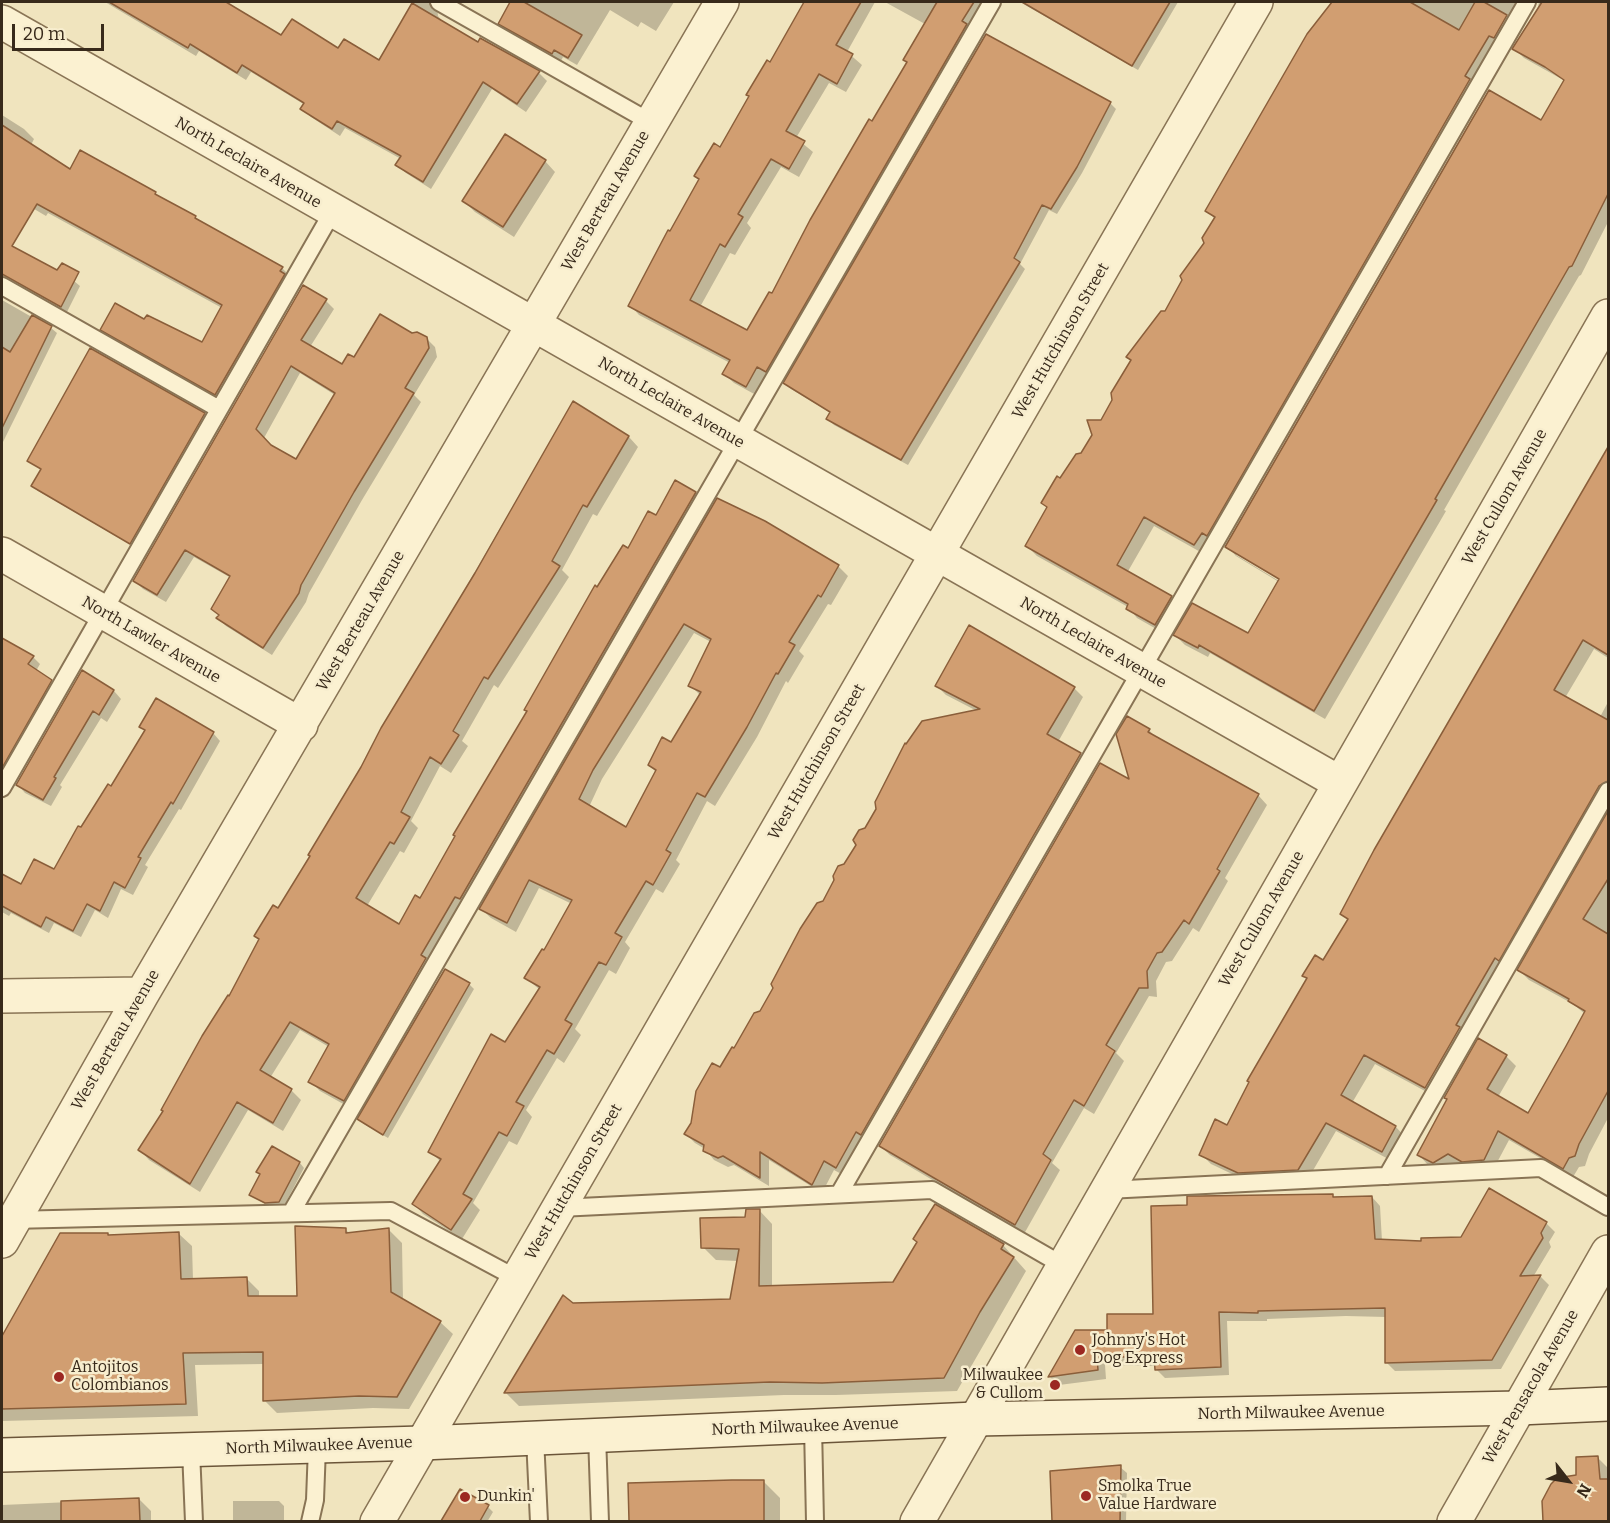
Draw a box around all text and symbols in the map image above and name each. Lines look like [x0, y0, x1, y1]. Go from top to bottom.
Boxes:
scale bar [15, 12, 106, 50]
text: 20 m [23, 23, 65, 45]
street label: North Leclaire Avenue [172, 113, 324, 213]
street label: West Berteau Avenue [558, 127, 654, 275]
street label: West Hutchinson Street [1008, 260, 1114, 422]
street label: North Leclaire Avenue [595, 353, 747, 453]
street label: West Cullom Avenue [1458, 426, 1552, 568]
street label: West Berteau Avenue [313, 547, 409, 695]
street label: North Lawler Avenue [78, 592, 224, 688]
street label: North Leclaire Avenue [1017, 593, 1169, 693]
street label: West Hutchinson Street [764, 681, 870, 843]
street label: West Cullom Avenue [1215, 848, 1309, 990]
street label: West Berteau Avenue [68, 966, 164, 1114]
street label: West Hutchinson Street [521, 1101, 627, 1263]
street label: West Pensacola Avenue [1479, 1306, 1583, 1468]
place label: Johnny's Hot Dog Express [1092, 1331, 1186, 1369]
marker: Johnny's Hot Dog Express [1073, 1343, 1087, 1357]
place label: Antojitos Colombianos [71, 1358, 169, 1396]
place label: Milwaukee & Cullom [962, 1366, 1043, 1404]
marker: Antojitos Colombianos [52, 1370, 66, 1384]
marker: Milwaukee & Cullom [1048, 1378, 1062, 1392]
street label: North Milwaukee Avenue [1197, 1402, 1385, 1424]
street label: North Milwaukee Avenue [711, 1414, 899, 1440]
street label: North Milwaukee Avenue [225, 1433, 413, 1459]
north arrow [1538, 1451, 1598, 1511]
place label: Smolka True Value Hardware [1098, 1477, 1217, 1515]
text: N [1573, 1480, 1595, 1501]
place label: Dunkin' [477, 1487, 535, 1507]
marker: Smolka True Value Hardware [1079, 1489, 1093, 1503]
marker: Dunkin' [458, 1490, 472, 1504]

